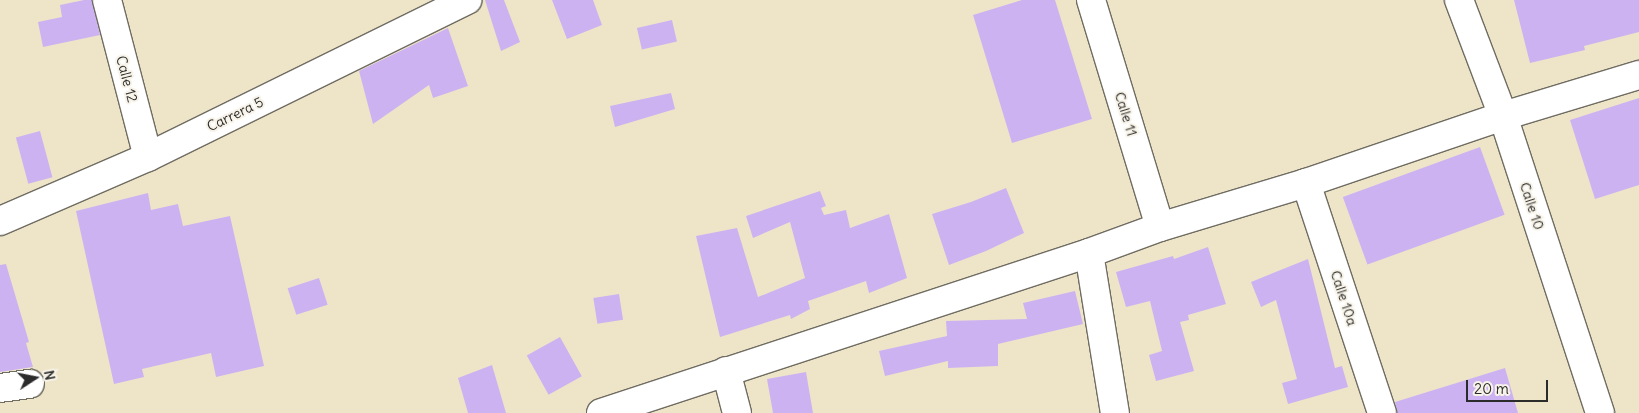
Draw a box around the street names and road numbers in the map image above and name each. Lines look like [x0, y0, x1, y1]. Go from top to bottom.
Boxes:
street label: Calle 12 [113, 54, 141, 104]
street label: Calle 11 [1111, 90, 1141, 138]
street label: Carrera 5 [204, 93, 266, 135]
street label: Calle 10 [1516, 180, 1548, 232]
street label: Calle 10a [1327, 268, 1361, 328]

